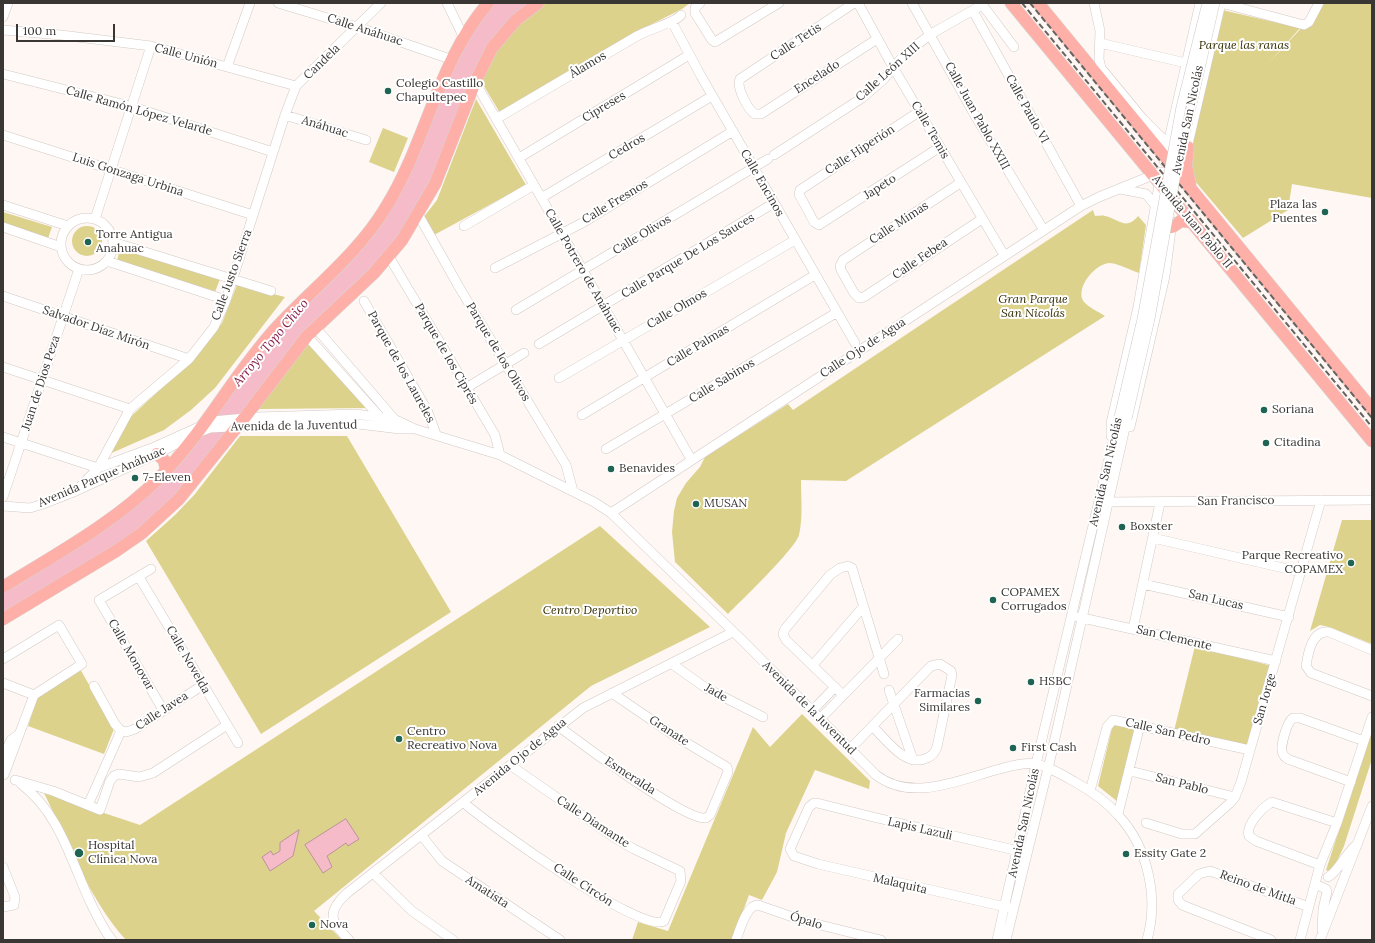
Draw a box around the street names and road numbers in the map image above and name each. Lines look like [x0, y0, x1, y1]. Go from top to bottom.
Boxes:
street label: Calle Anáhuac [325, 11, 405, 49]
street label: Calle Tetis [768, 20, 824, 64]
street label: Calle León XIII [853, 39, 923, 105]
street label: Calle Unión [153, 41, 219, 71]
street label: Candela [301, 41, 343, 83]
street label: Álamos [567, 48, 609, 82]
street label: Encelado [792, 57, 842, 97]
street label: Calle Juan Pablo XXIII [941, 60, 1013, 172]
street label: Avenida San Nicolás [1169, 64, 1207, 176]
street label: Calle Paulo VI [1002, 72, 1052, 146]
street label: Calle Ramón López Velarde [64, 83, 214, 139]
street label: Cipreses [580, 88, 628, 126]
street label: Calle Temis [908, 99, 952, 161]
street label: Anáhuac [300, 113, 350, 141]
street label: Calle Hiperión [823, 122, 897, 178]
street label: Cedros [606, 131, 648, 163]
street label: Calle Encinos [737, 147, 787, 219]
street label: Luis Gonzaga Urbina [71, 150, 185, 200]
street label: Japeto [861, 171, 899, 203]
street label: Avenida Juan Pablo II [1149, 173, 1235, 271]
street label: Calle Fresnos [579, 177, 651, 227]
street label: Calle Mimas [867, 199, 931, 247]
street label: Calle Potrero de Anáhuac [541, 206, 625, 336]
street label: Calle Parque De Los Sauces [619, 210, 757, 302]
street label: Calle Olivos [610, 212, 674, 258]
street label: Calle Justo Sierra [209, 227, 255, 323]
street label: Calle Febea [890, 235, 950, 283]
street label: Calle Olmos [644, 286, 710, 332]
street label: Parque de los Olivos [463, 300, 533, 404]
street label: Parque de los Ciprés [411, 301, 481, 407]
street label: Salvador Díaz Mirón [40, 303, 152, 353]
street label: Parque de los Laureles [364, 309, 438, 425]
street label: Calle Ojo de Agua [817, 315, 909, 381]
street label: Calle Palmas [664, 322, 732, 370]
street label: Juan de Dios Peza [19, 334, 63, 432]
street label: Calle Sabinos [687, 356, 757, 406]
street label: Avenida San Nicolás [1086, 416, 1126, 528]
street label: Avenida de la Juventud [231, 418, 357, 434]
street label: Avenida Parque Anáhuac [36, 444, 168, 510]
street label: San Francisco [1197, 493, 1275, 509]
street label: San Lucas [1187, 587, 1245, 613]
street label: Calle Monovar [105, 617, 157, 693]
street label: San Clemente [1135, 622, 1213, 654]
street label: Calle Novelda [163, 624, 213, 696]
street label: Avenida de la Juventud [759, 658, 859, 758]
street label: San Jorge [1251, 671, 1279, 727]
street label: Jade [702, 681, 730, 705]
street label: Calle Javea [133, 689, 191, 733]
street label: Granate [646, 713, 692, 749]
street label: Avenida Ojo de Agua [471, 715, 569, 799]
street label: Calle San Pedro [1124, 715, 1212, 749]
street label: Esmeralda [602, 754, 658, 798]
street label: Avenida San Nicolás [1005, 767, 1043, 879]
street label: San Pablo [1154, 770, 1210, 798]
street label: Calle Diamante [554, 793, 632, 851]
street label: Lapis Lazuli [886, 815, 954, 843]
street label: Calle Circón [550, 860, 616, 910]
street label: Reino de Mitla [1218, 868, 1298, 908]
street label: Malaquita [872, 871, 928, 897]
street label: Amatista [463, 873, 511, 911]
street label: Ópalo [788, 909, 824, 933]

